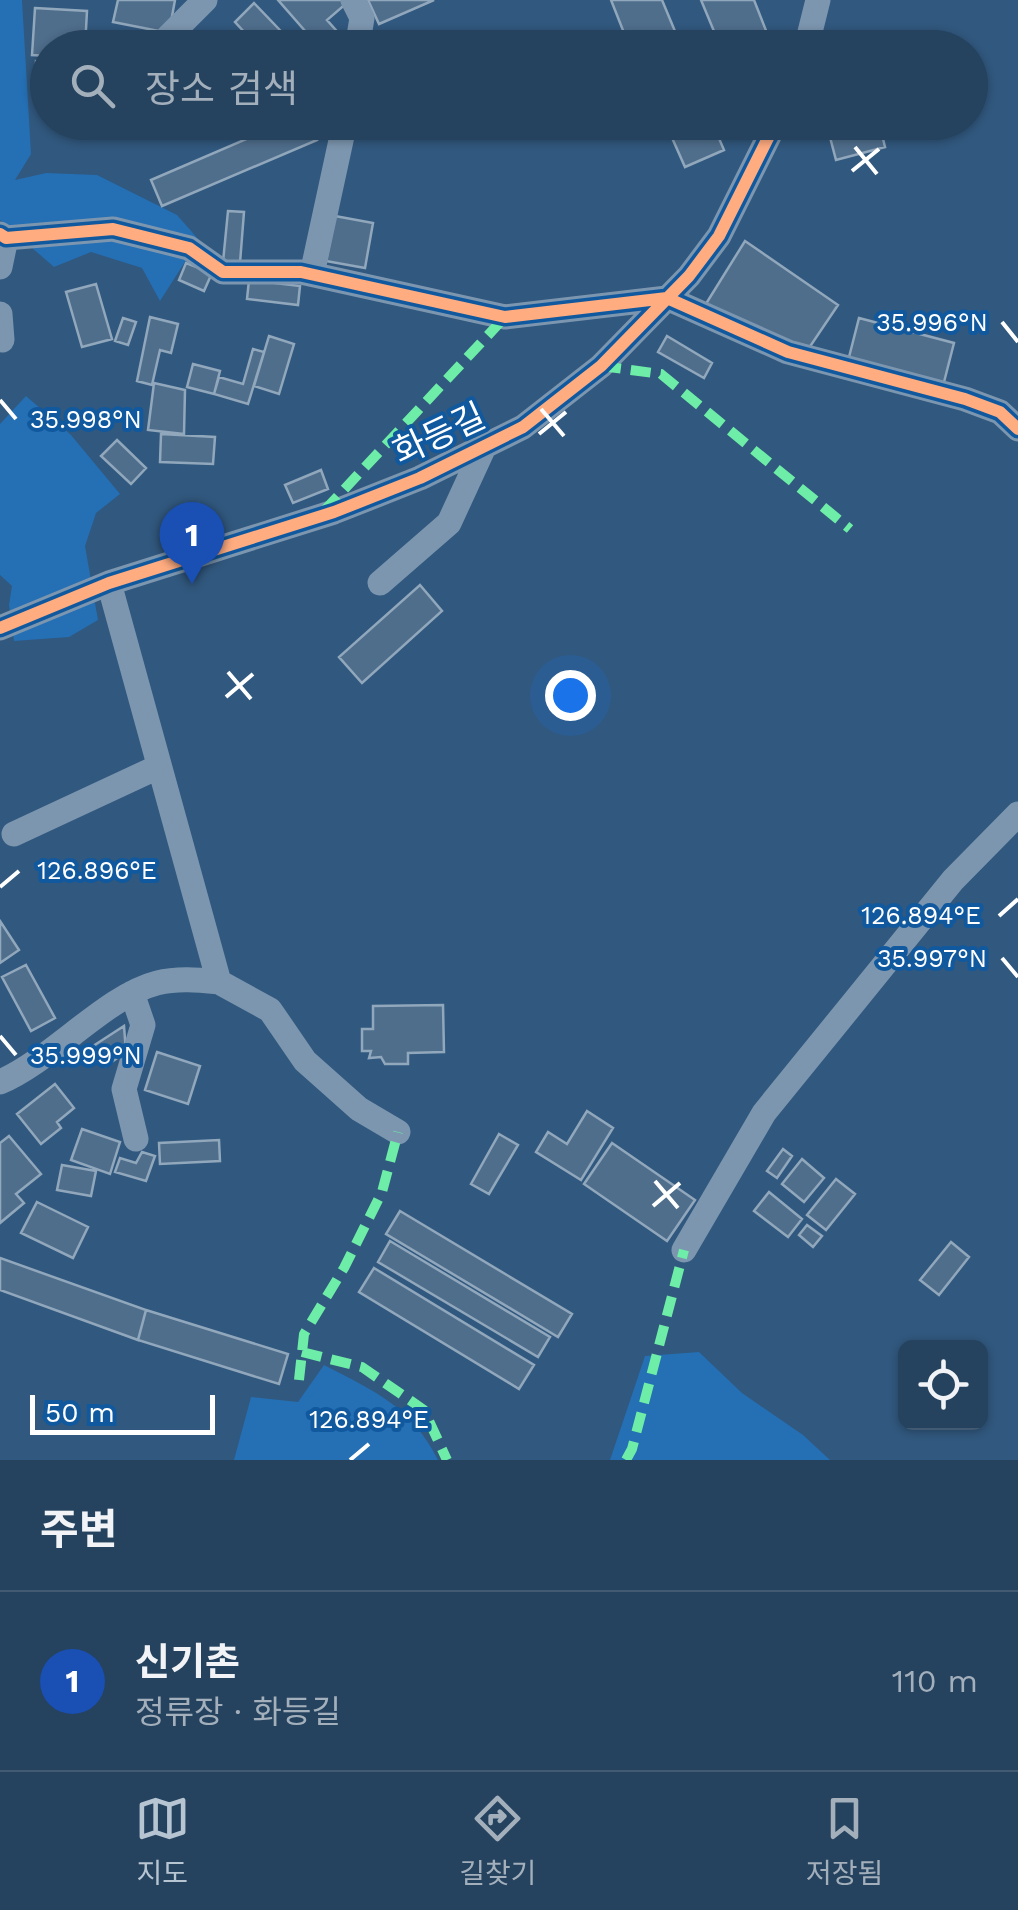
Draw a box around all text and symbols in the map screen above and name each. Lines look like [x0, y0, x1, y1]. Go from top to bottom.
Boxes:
search box [30, 30, 988, 140]
icon: search [65, 58, 120, 113]
text: 장소 검색 [145, 67, 298, 111]
text: 35.996°N [876, 308, 988, 337]
street label: 화등길 [386, 395, 492, 473]
text: 35.998°N [30, 405, 142, 434]
pin: 1 [160, 502, 224, 584]
your location [545, 670, 596, 721]
text: 126.896°E [37, 856, 157, 885]
text: 126.894°E [861, 901, 981, 930]
text: 35.997°N [877, 944, 987, 973]
text: 35.999°N [30, 1041, 142, 1070]
map controls [898, 1340, 988, 1430]
button: locate [898, 1340, 988, 1430]
scale bar [30, 1390, 215, 1434]
text: 50 m [45, 1396, 115, 1429]
text: 126.894°E [309, 1405, 429, 1434]
text: 주변 [40, 1505, 117, 1554]
text: 신기촌 [135, 1640, 240, 1684]
text: 1 [66, 1662, 79, 1700]
text: 110 m [892, 1662, 978, 1700]
text: 정류장 · 화등길 [135, 1693, 341, 1731]
tab: 지도 [135, 1791, 190, 1891]
tab: 길찾기 [459, 1791, 536, 1891]
tab: 저장됨 [806, 1791, 883, 1891]

